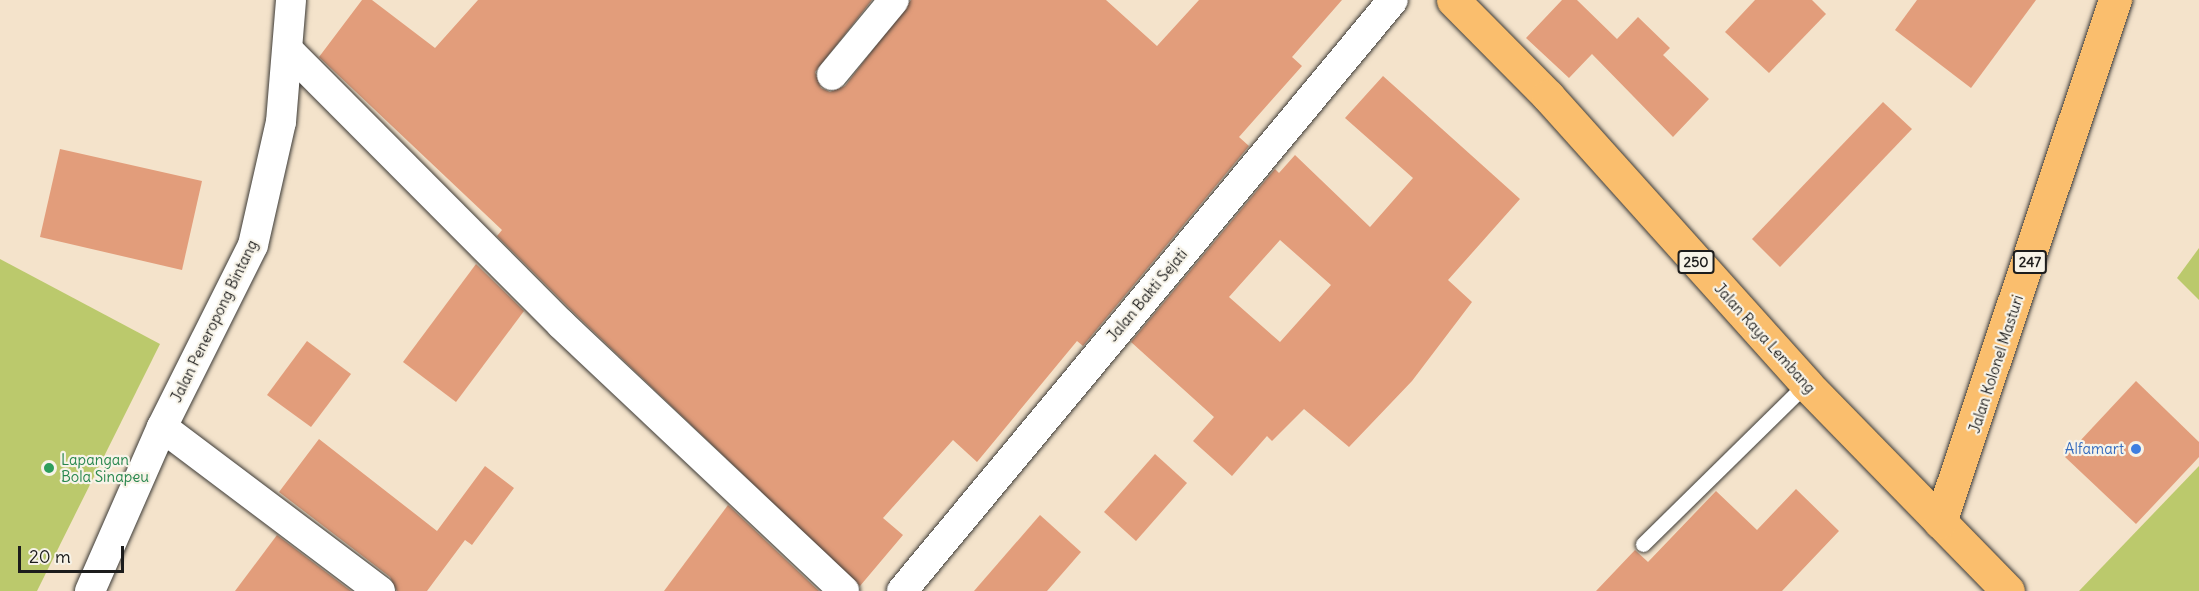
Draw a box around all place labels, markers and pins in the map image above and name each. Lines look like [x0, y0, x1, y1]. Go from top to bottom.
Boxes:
place label: Alfamart [2065, 440, 2124, 458]
marker: Alfamart [2129, 442, 2143, 456]
place label: Lapangan Bola Sinapeu [61, 450, 149, 485]
marker: Lapangan Bola Sinapeu [42, 461, 56, 475]

